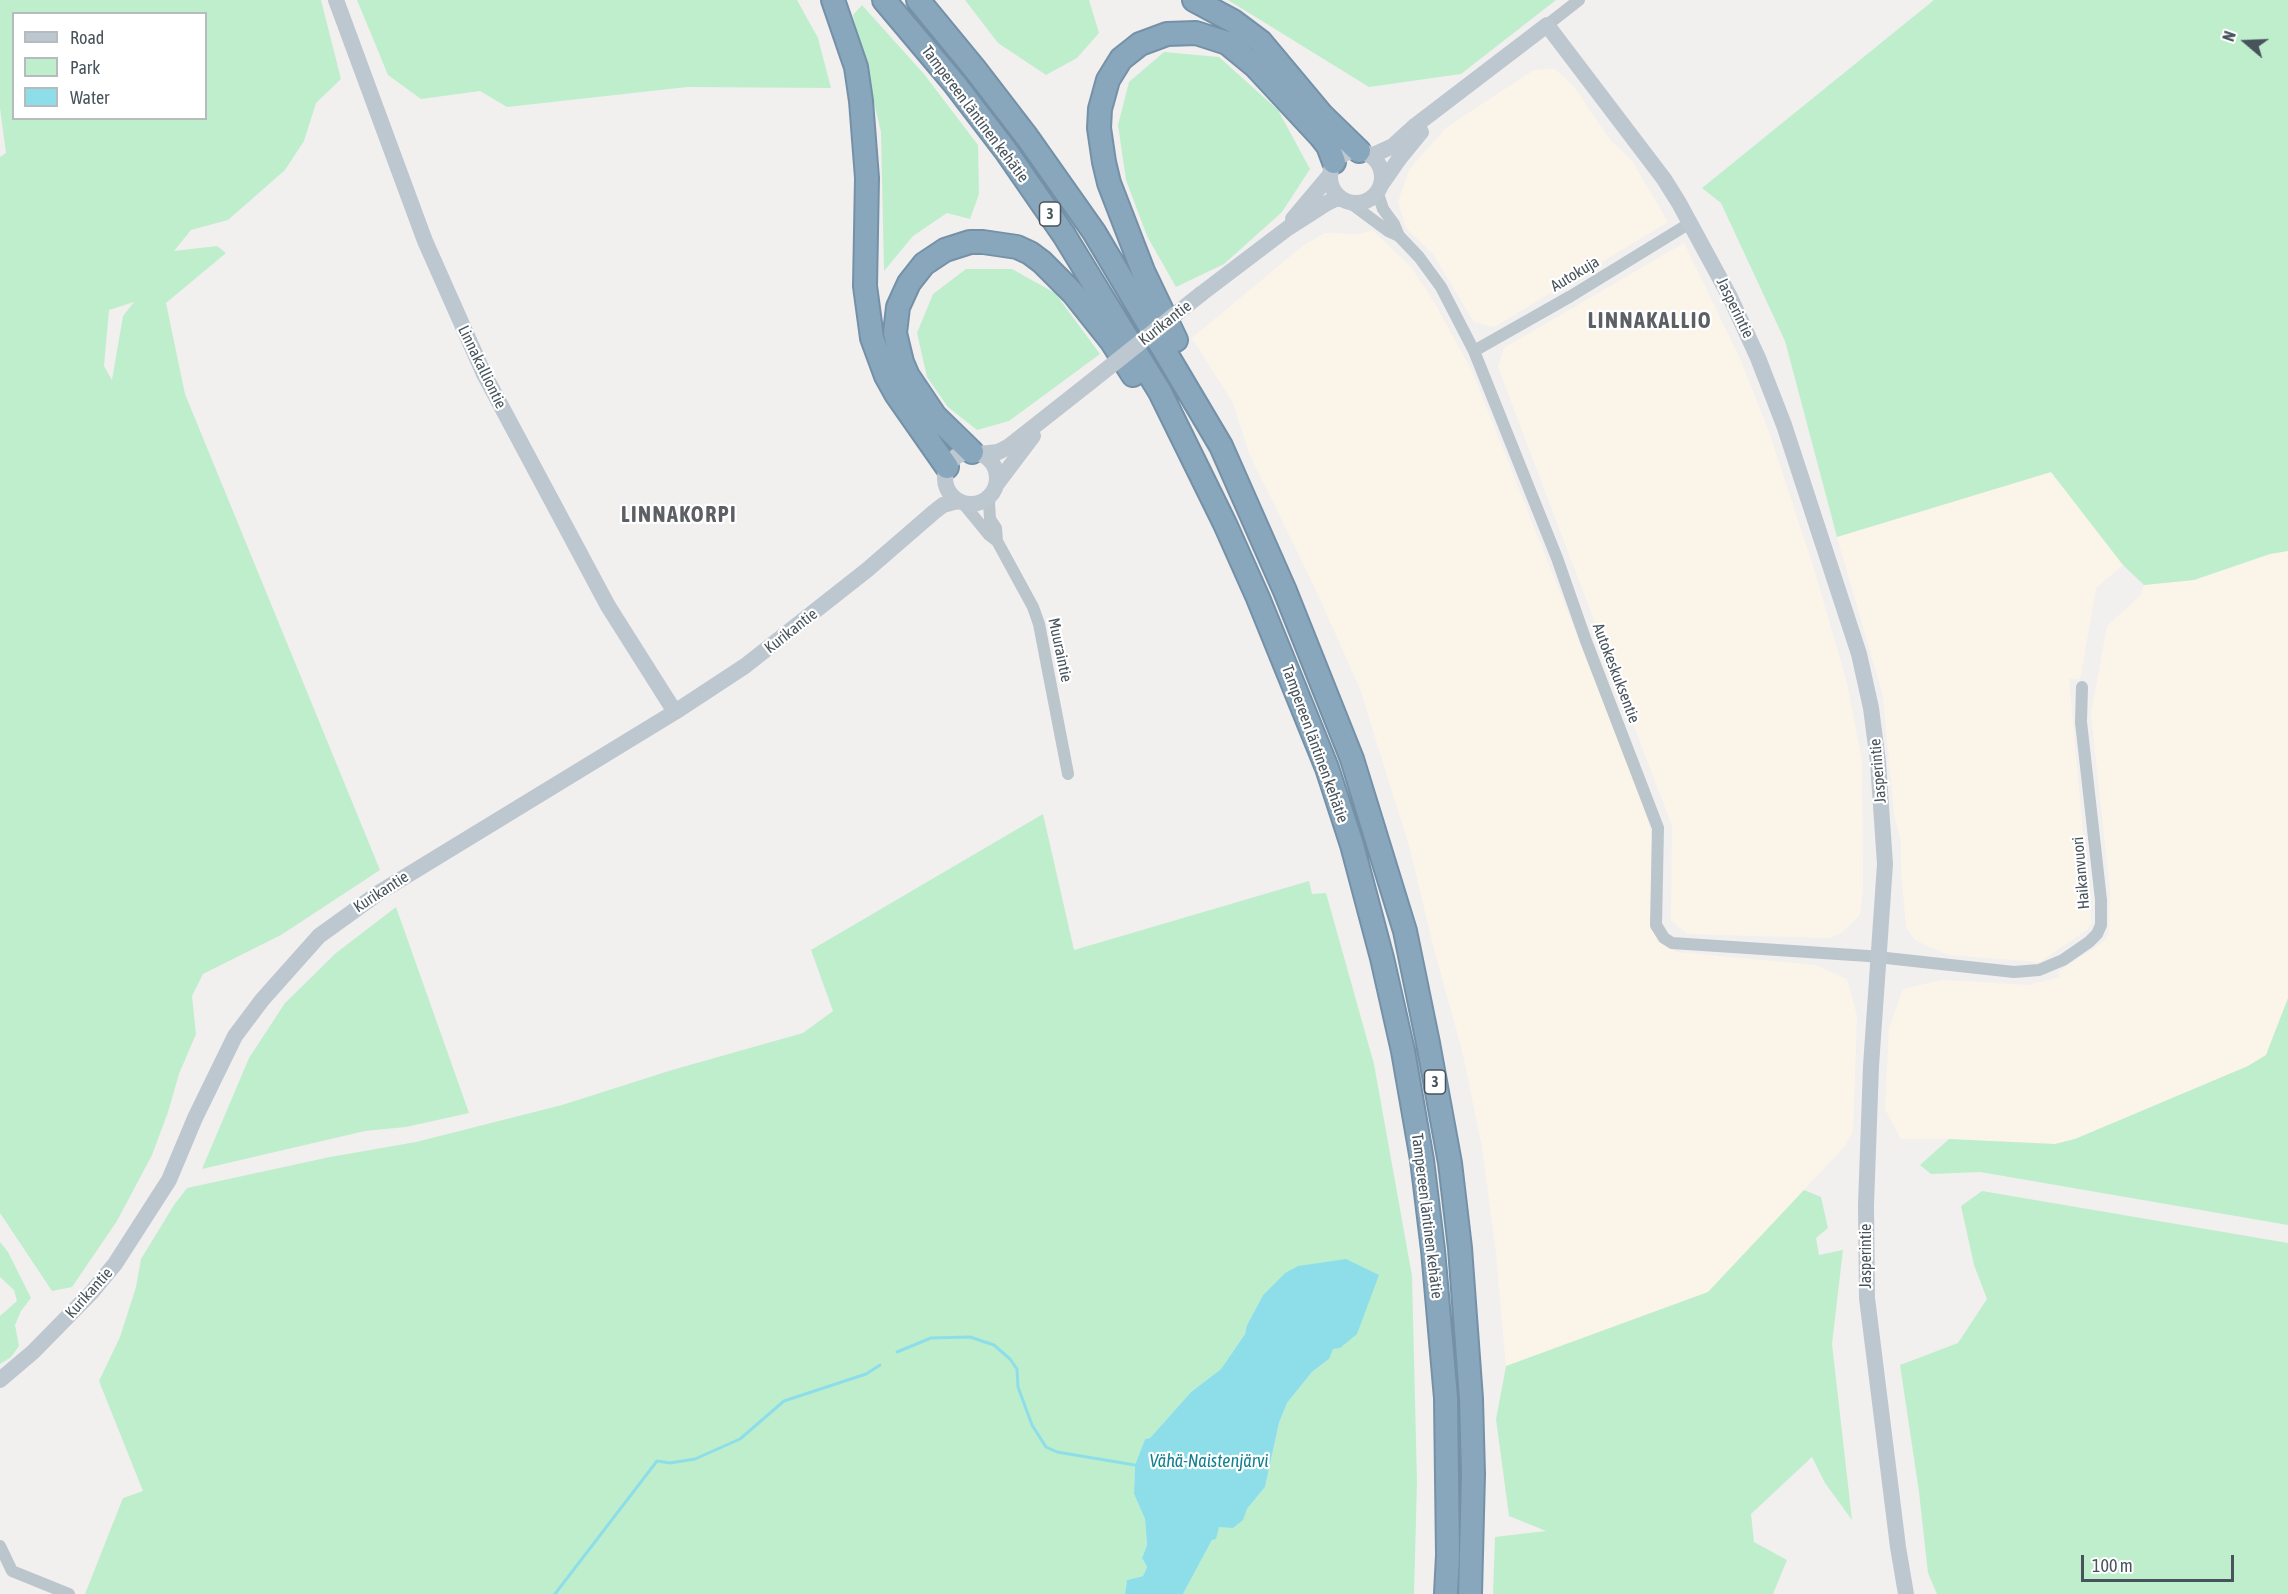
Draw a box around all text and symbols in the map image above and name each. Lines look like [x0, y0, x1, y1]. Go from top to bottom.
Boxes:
legend [12, 12, 207, 120]
north arrow [2216, 12, 2276, 72]
text: Road [70, 27, 104, 48]
text: N [2219, 29, 2239, 44]
street label: Tampereen läntinen kehätie [917, 42, 1033, 186]
text: Park [70, 57, 100, 78]
text: Water [70, 87, 109, 108]
road number: 3 [1040, 202, 1060, 226]
street label: Autokuja [1547, 252, 1603, 296]
street label: Jasperintie [1712, 275, 1758, 341]
street label: Kurikantie [1135, 296, 1195, 350]
district label: LINNAKALLIO [1588, 308, 1712, 334]
street label: Linnakalliontie [454, 322, 510, 412]
district label: LINNAKORPI [621, 502, 737, 528]
street label: Kurikantie [761, 604, 821, 658]
street label: Muuraintie [1044, 616, 1076, 684]
street label: Autokeskuksentie [1588, 620, 1644, 726]
street label: Tampereen läntinen kehätie [1278, 663, 1352, 825]
street label: Jasperintie [1866, 738, 1890, 804]
street label: Haikanvuori [2068, 836, 2094, 910]
street label: Kurikantie [350, 867, 412, 917]
road number: 3 [1424, 1070, 1446, 1094]
street label: Tampereen läntinen kehätie [1407, 1132, 1447, 1300]
street label: Jasperintie [1856, 1224, 1876, 1288]
street label: Kurikantie [61, 1264, 117, 1322]
water label: Vähä-Naistenjärvi [1149, 1450, 1269, 1472]
scale bar [2084, 1543, 2237, 1581]
text: 100 m [2092, 1555, 2133, 1576]

